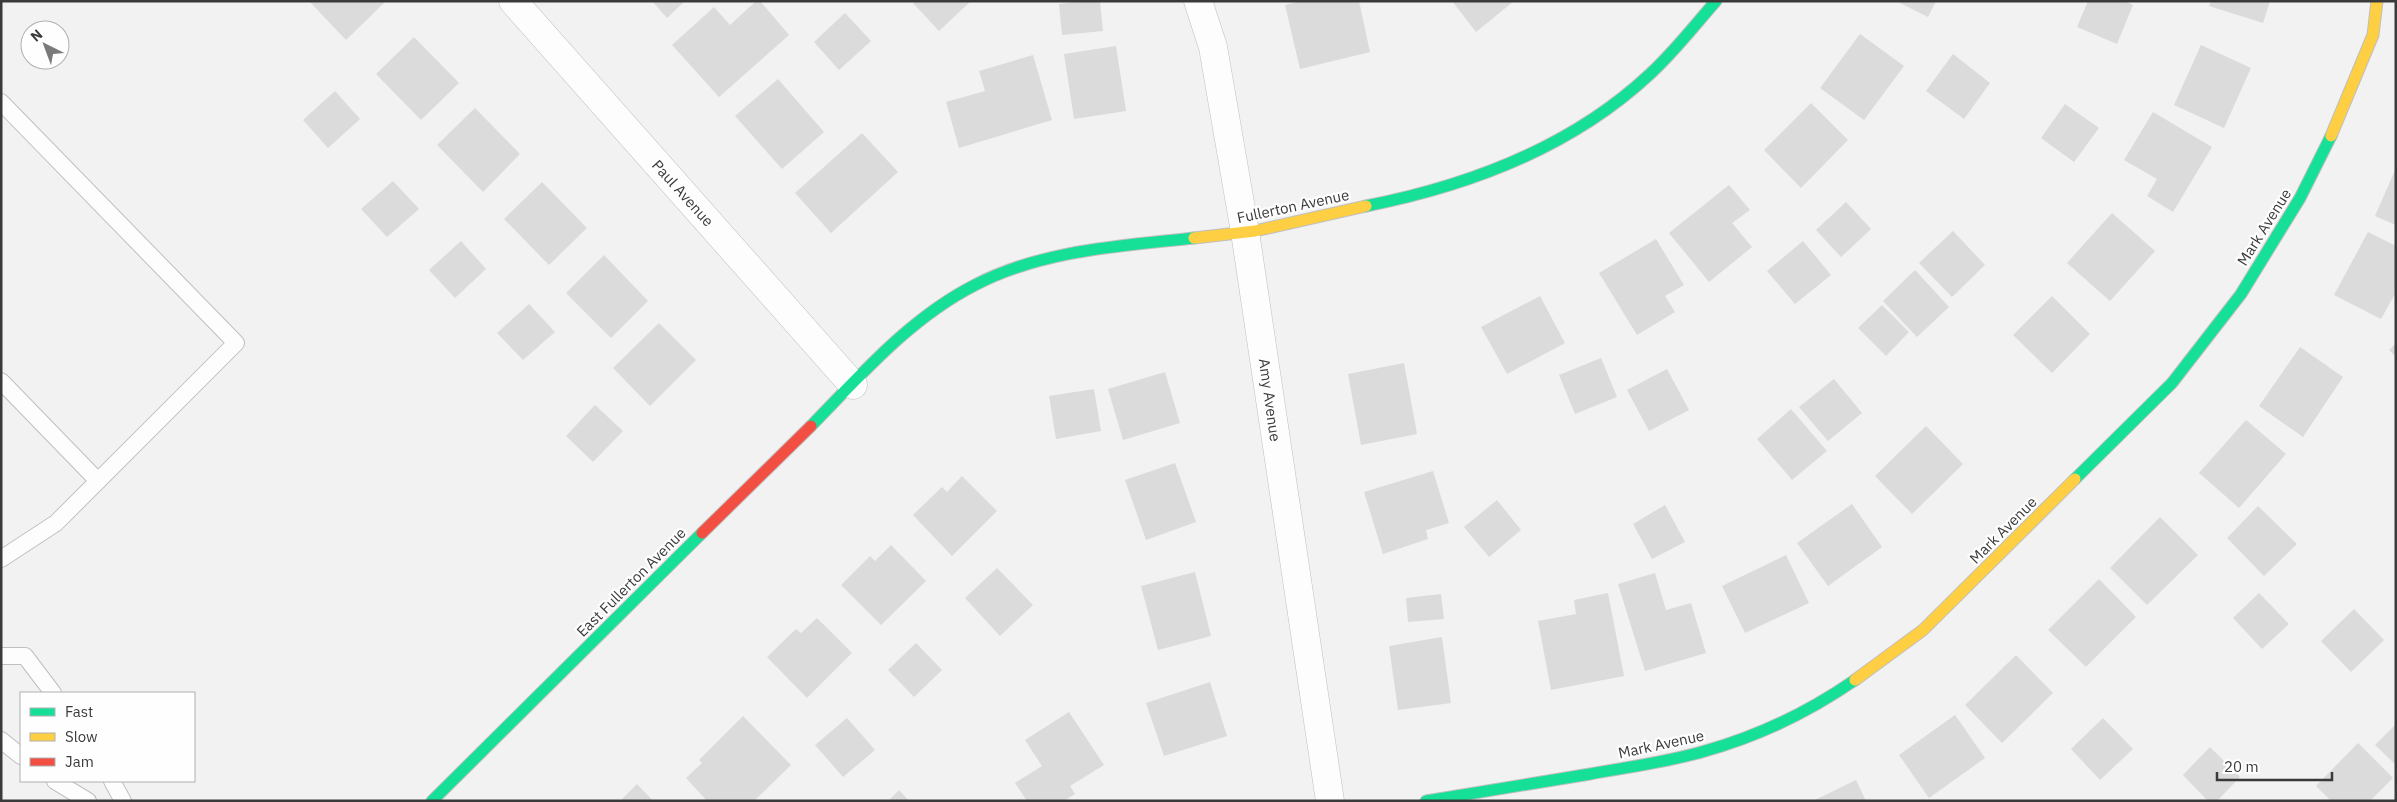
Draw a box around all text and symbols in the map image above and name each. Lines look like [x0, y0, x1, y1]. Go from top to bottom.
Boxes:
north arrow [20, 20, 70, 70]
text: N [27, 25, 46, 45]
street label: Paul Avenue [648, 156, 718, 230]
street label: Fullerton Avenue [1235, 185, 1351, 227]
street label: Mark Avenue [2233, 185, 2295, 269]
street label: Amy Avenue [1255, 357, 1285, 443]
street label: Mark Avenue [1965, 492, 2041, 568]
street label: East Fullerton Avenue [572, 523, 690, 641]
legend [20, 692, 195, 782]
text: Fast [65, 702, 93, 721]
street label: Mark Avenue [1616, 726, 1706, 762]
text: Slow [65, 727, 98, 746]
scale bar [2217, 750, 2332, 782]
text: Jam [65, 752, 94, 771]
text: 20 m [2224, 757, 2259, 776]

